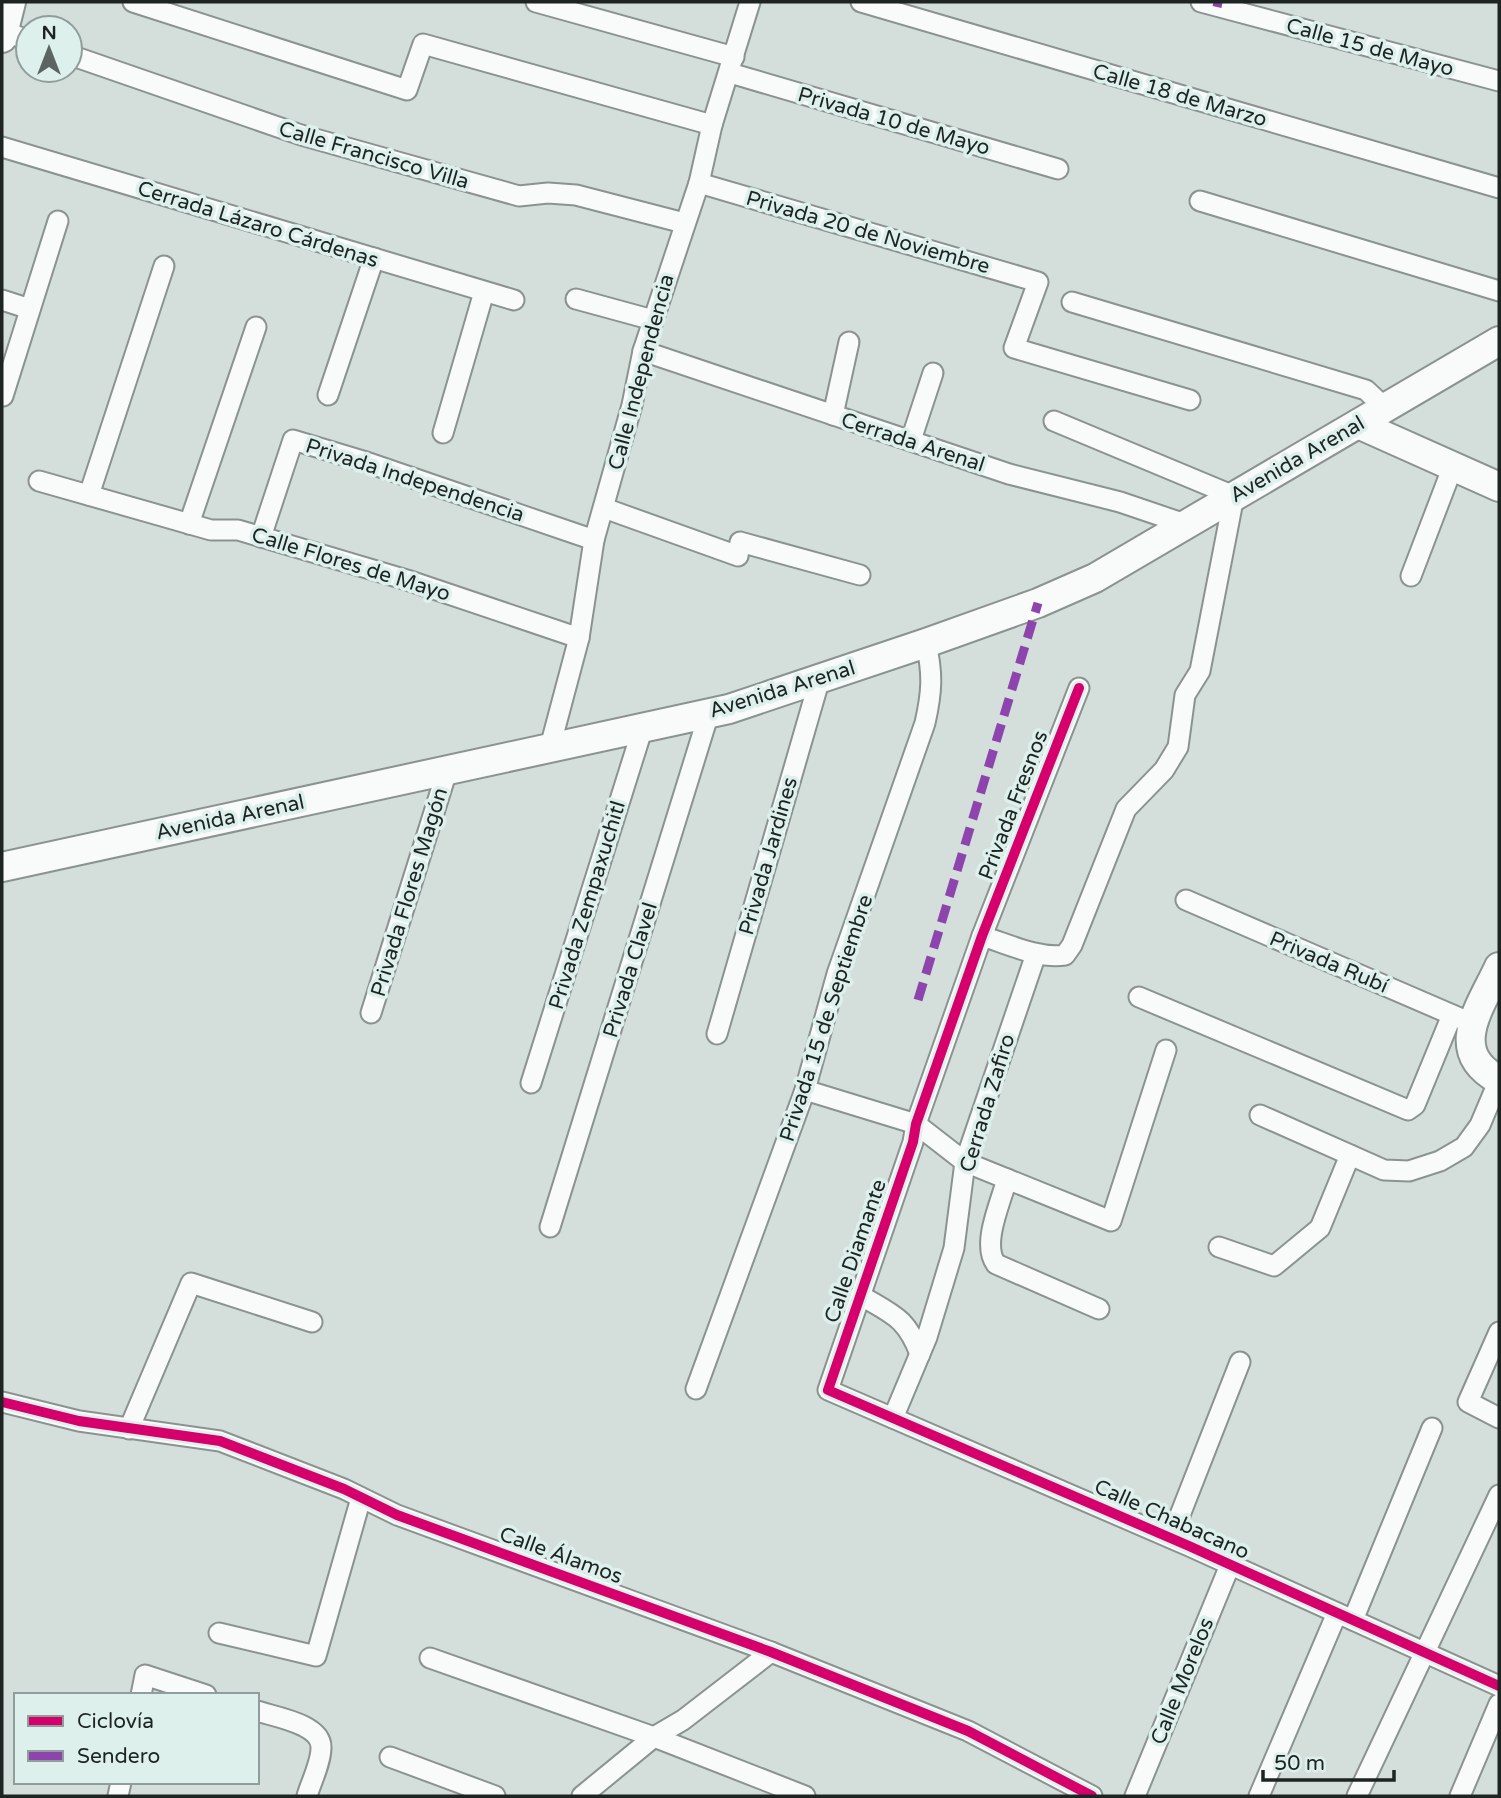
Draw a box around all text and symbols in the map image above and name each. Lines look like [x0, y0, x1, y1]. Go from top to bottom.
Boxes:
street label: Calle 15 de Mayo [1283, 13, 1456, 82]
north arrow [14, 14, 84, 84]
text: N [41, 22, 57, 44]
street label: Calle 18 de Marzo [1090, 59, 1270, 132]
street label: Privada 10 de Mayo [795, 82, 993, 161]
street label: Calle Francisco Villa [276, 116, 472, 195]
street label: Cerrada Lázaro Cárdenas [134, 176, 381, 273]
street label: Privada 20 de Noviembre [743, 186, 993, 279]
street label: Calle Independencia [603, 271, 680, 473]
street label: Cerrada Arenal [838, 407, 988, 477]
street label: Avenida Arenal [1225, 411, 1369, 508]
street label: Privada Independencia [302, 433, 527, 528]
street label: Calle Flores de Mayo [249, 522, 453, 607]
street label: Avenida Arenal [706, 655, 858, 724]
street label: Privada Fresnos [973, 727, 1053, 883]
street label: Privada Jardines [734, 774, 803, 938]
street label: Privada Flores Magón [366, 785, 453, 1000]
street label: Avenida Arenal [154, 790, 307, 845]
street label: Privada Zempaxuchitl [544, 798, 631, 1012]
street label: Privada 15 de Septiembre [775, 891, 878, 1145]
street label: Privada Clavel [598, 900, 663, 1041]
street label: Privada Rubí [1266, 926, 1392, 999]
street label: Cerrada Zafiro [955, 1031, 1020, 1175]
street label: Calle Diamante [819, 1176, 892, 1326]
street label: Calle Chabacano [1090, 1474, 1253, 1565]
street label: Calle Álamos [496, 1522, 626, 1589]
street label: Calle Morelos [1146, 1614, 1219, 1748]
legend [14, 1693, 259, 1784]
text: Ciclovía [77, 1709, 154, 1734]
scale bar [1263, 1738, 1394, 1782]
text: Sendero [77, 1744, 160, 1769]
text: 50 m [1274, 1751, 1325, 1776]

